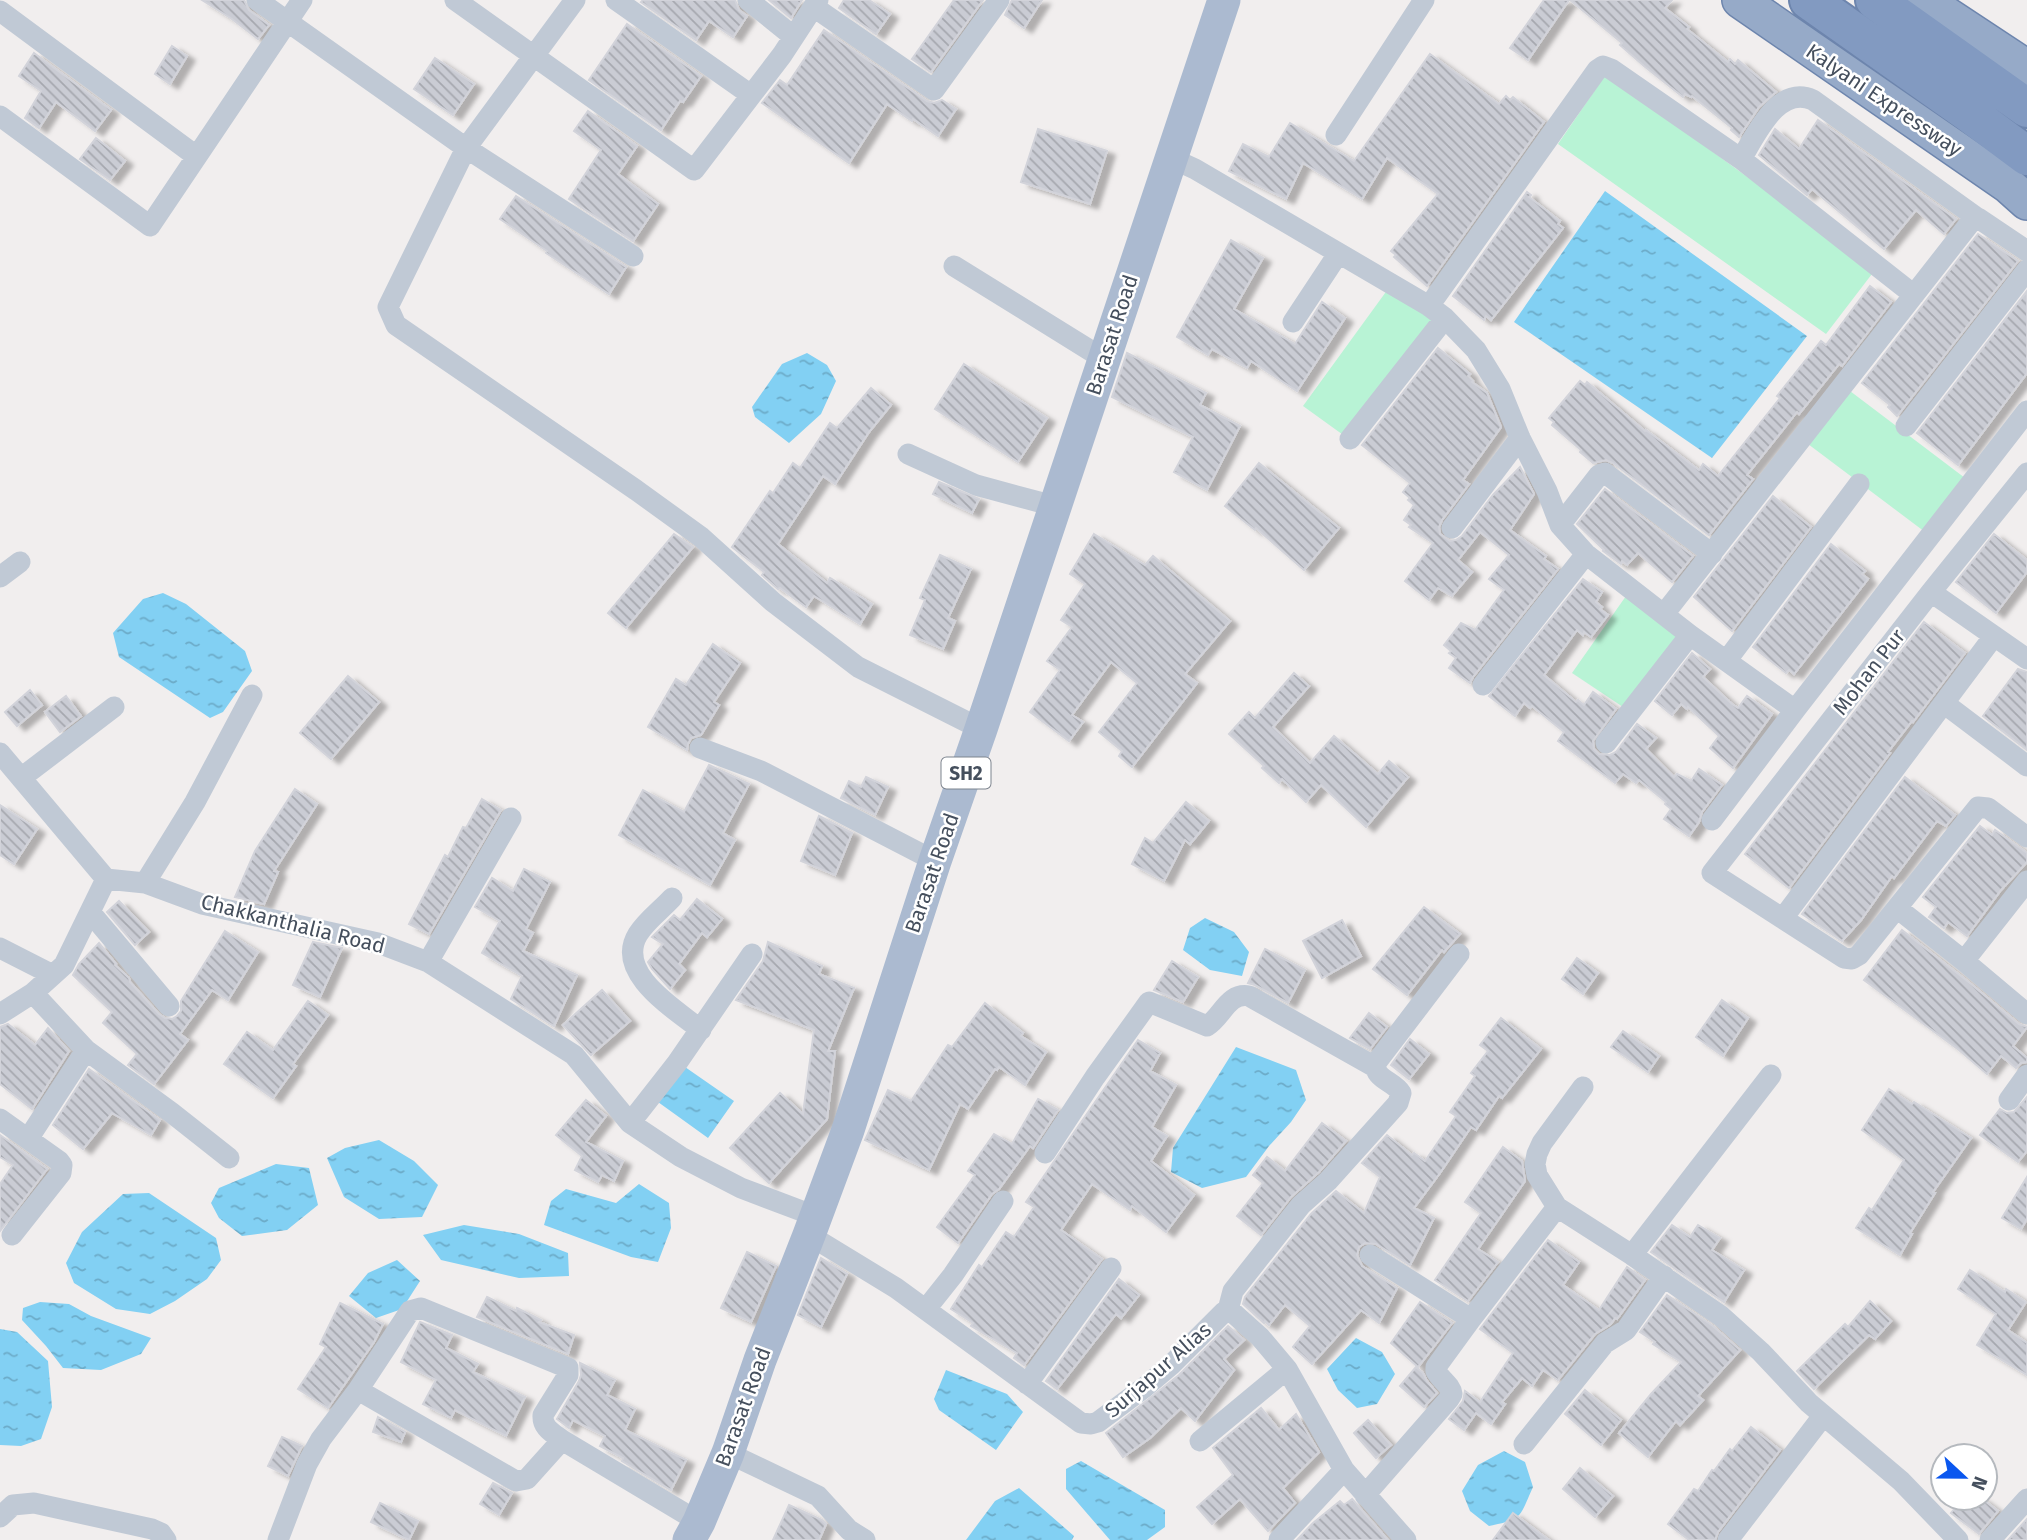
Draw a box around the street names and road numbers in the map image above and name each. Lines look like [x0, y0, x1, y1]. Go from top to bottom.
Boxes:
street label: Kalyani Expressway [1801, 38, 1968, 162]
street label: Barasat Road [1080, 271, 1144, 399]
street label: Mohan Pur [1827, 624, 1911, 720]
road number: SH2 [942, 758, 990, 788]
street label: Barasat Road [899, 809, 965, 937]
street label: Chakkanthalia Road [198, 889, 388, 959]
street label: Surjapur Alias [1100, 1317, 1217, 1423]
street label: Barasat Road [709, 1344, 777, 1470]

